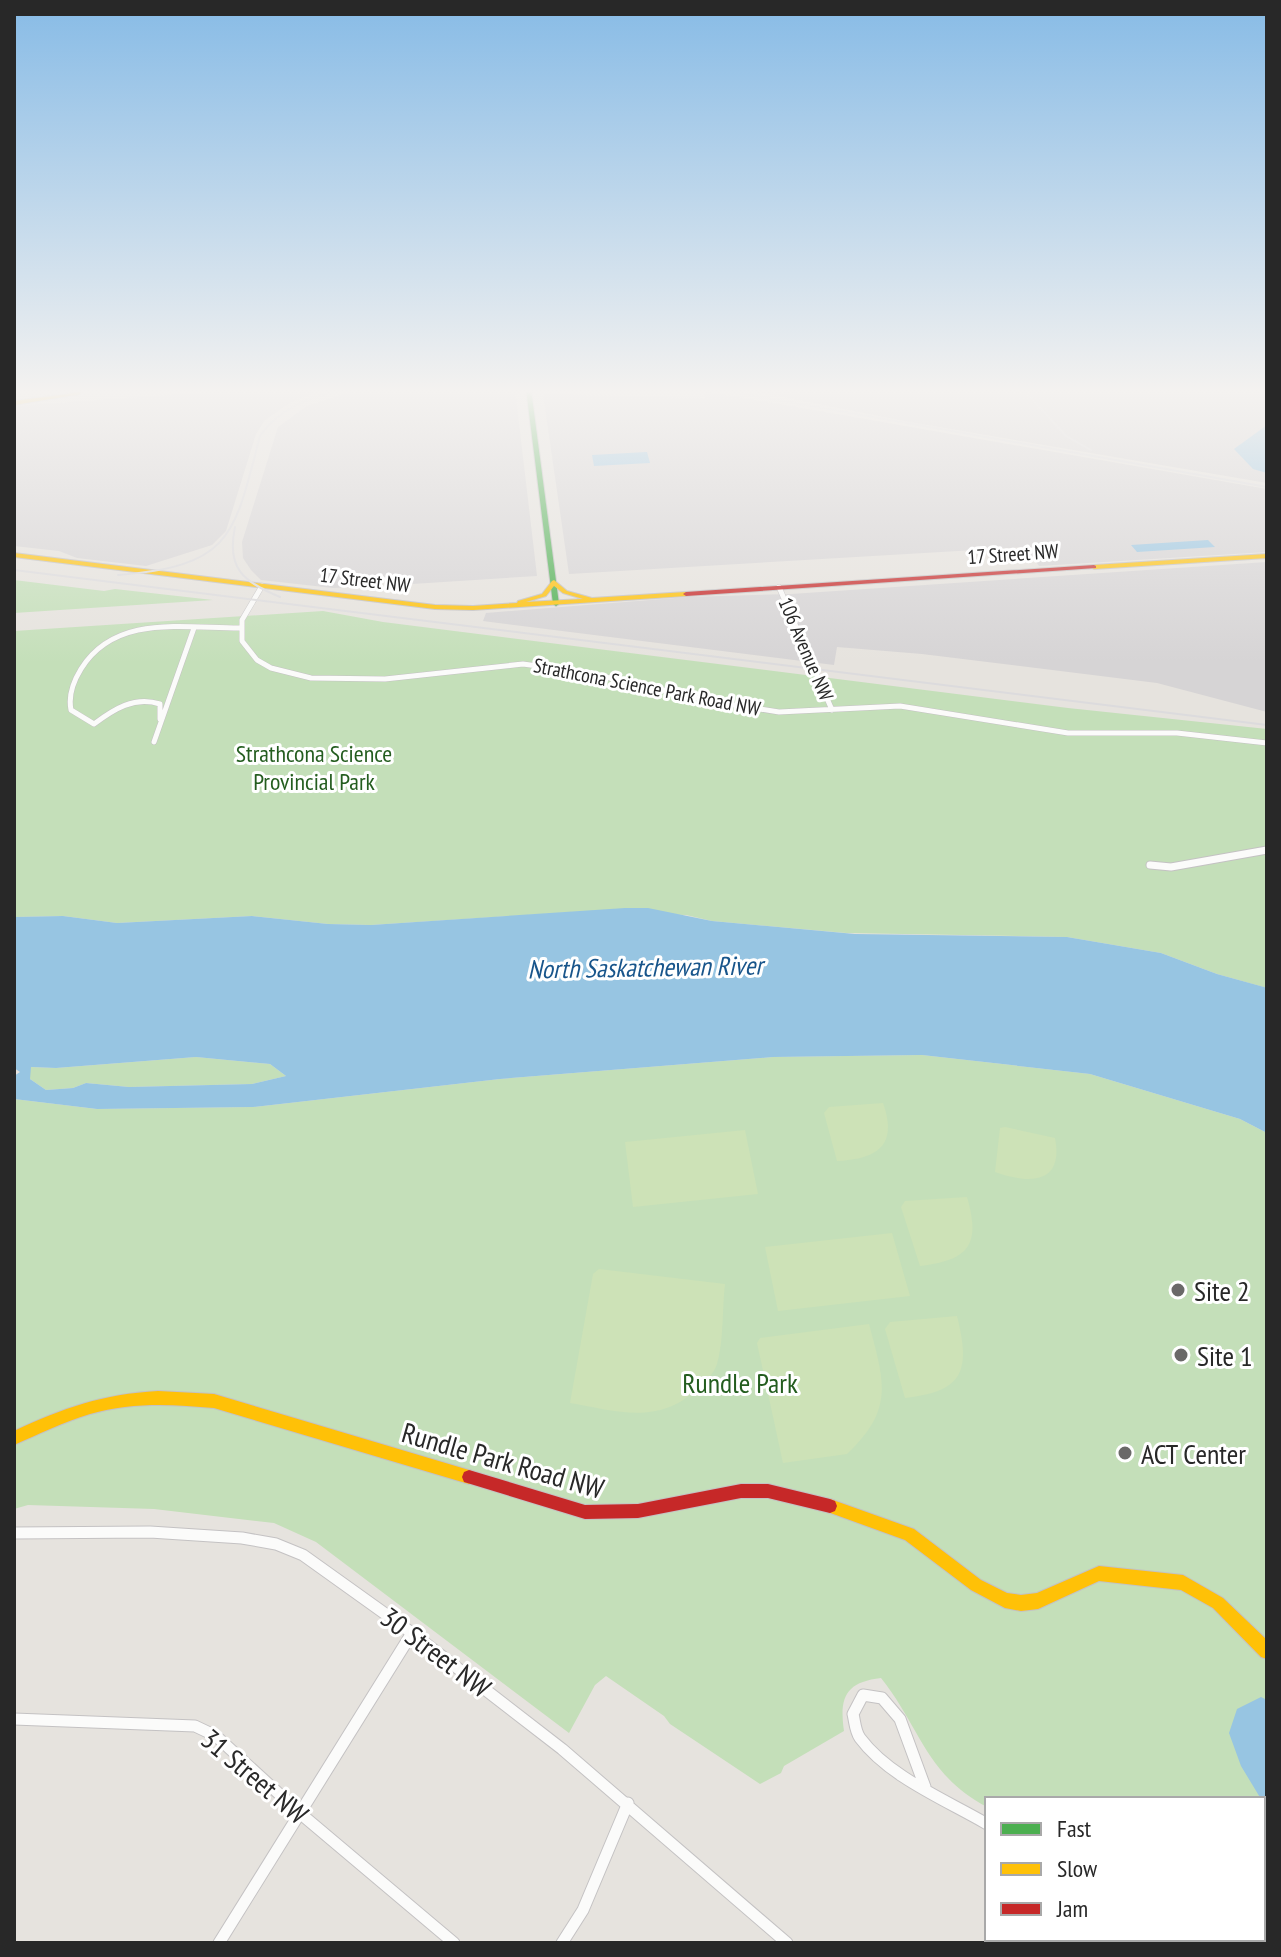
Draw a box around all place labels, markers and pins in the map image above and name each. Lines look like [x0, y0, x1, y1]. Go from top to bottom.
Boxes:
place label: Site 2 [1194, 1272, 1250, 1309]
marker: Site 2 [1169, 1281, 1187, 1299]
place label: Site 1 [1197, 1337, 1253, 1374]
marker: Site 1 [1172, 1346, 1190, 1364]
place label: ACT Center [1141, 1435, 1246, 1472]
marker: ACT Center [1116, 1444, 1134, 1462]

